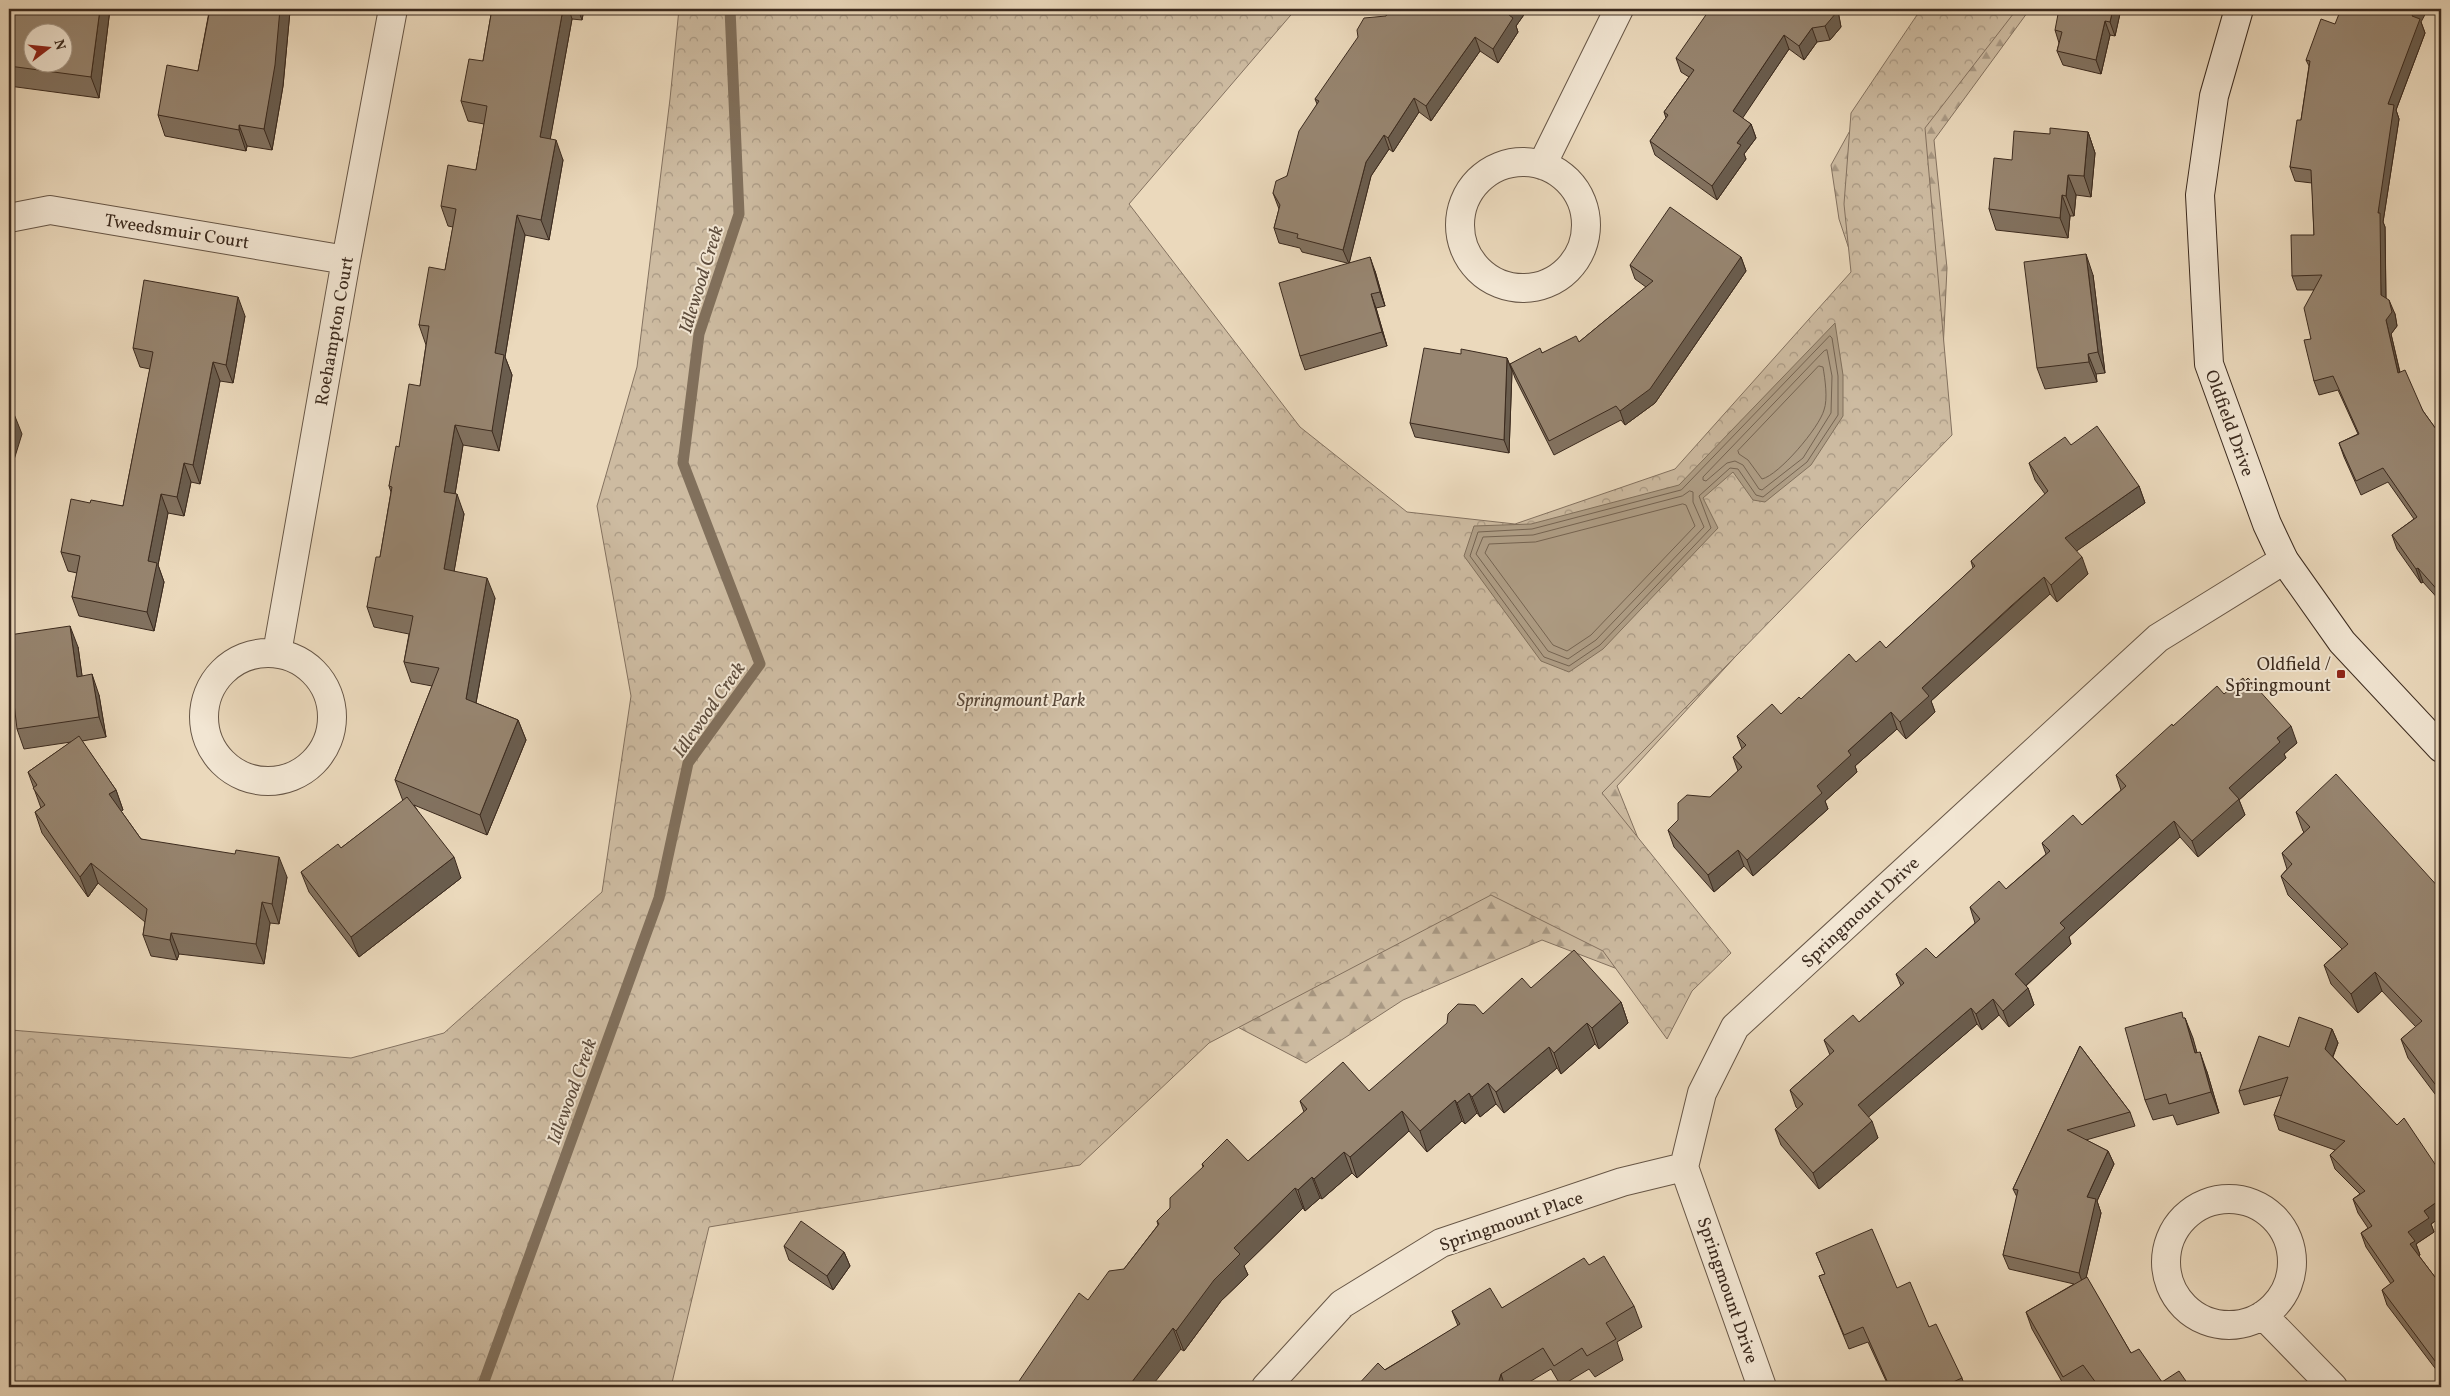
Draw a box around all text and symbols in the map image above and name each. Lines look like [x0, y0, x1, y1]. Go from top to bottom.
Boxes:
north arrow [22, 22, 72, 72]
text: N [49, 37, 70, 52]
street label: Tweedsmuir Court [103, 209, 251, 256]
water label: Idlewood Creek [673, 222, 731, 337]
street label: Roehampton Court [310, 255, 361, 408]
street label: Oldfield Drive [2198, 367, 2259, 480]
place label: Oldfield / Springmount [2225, 653, 2331, 699]
water label: Idlewood Creek [667, 657, 752, 763]
marker: Oldfield / Springmount [2335, 668, 2347, 680]
park label: Springmount Park [957, 689, 1085, 714]
street label: Springmount Drive [1796, 852, 1926, 975]
water label: Idlewood Creek [542, 1035, 604, 1148]
street label: Springmount Place [1436, 1186, 1587, 1259]
street label: Springmount Drive [1690, 1214, 1763, 1367]

